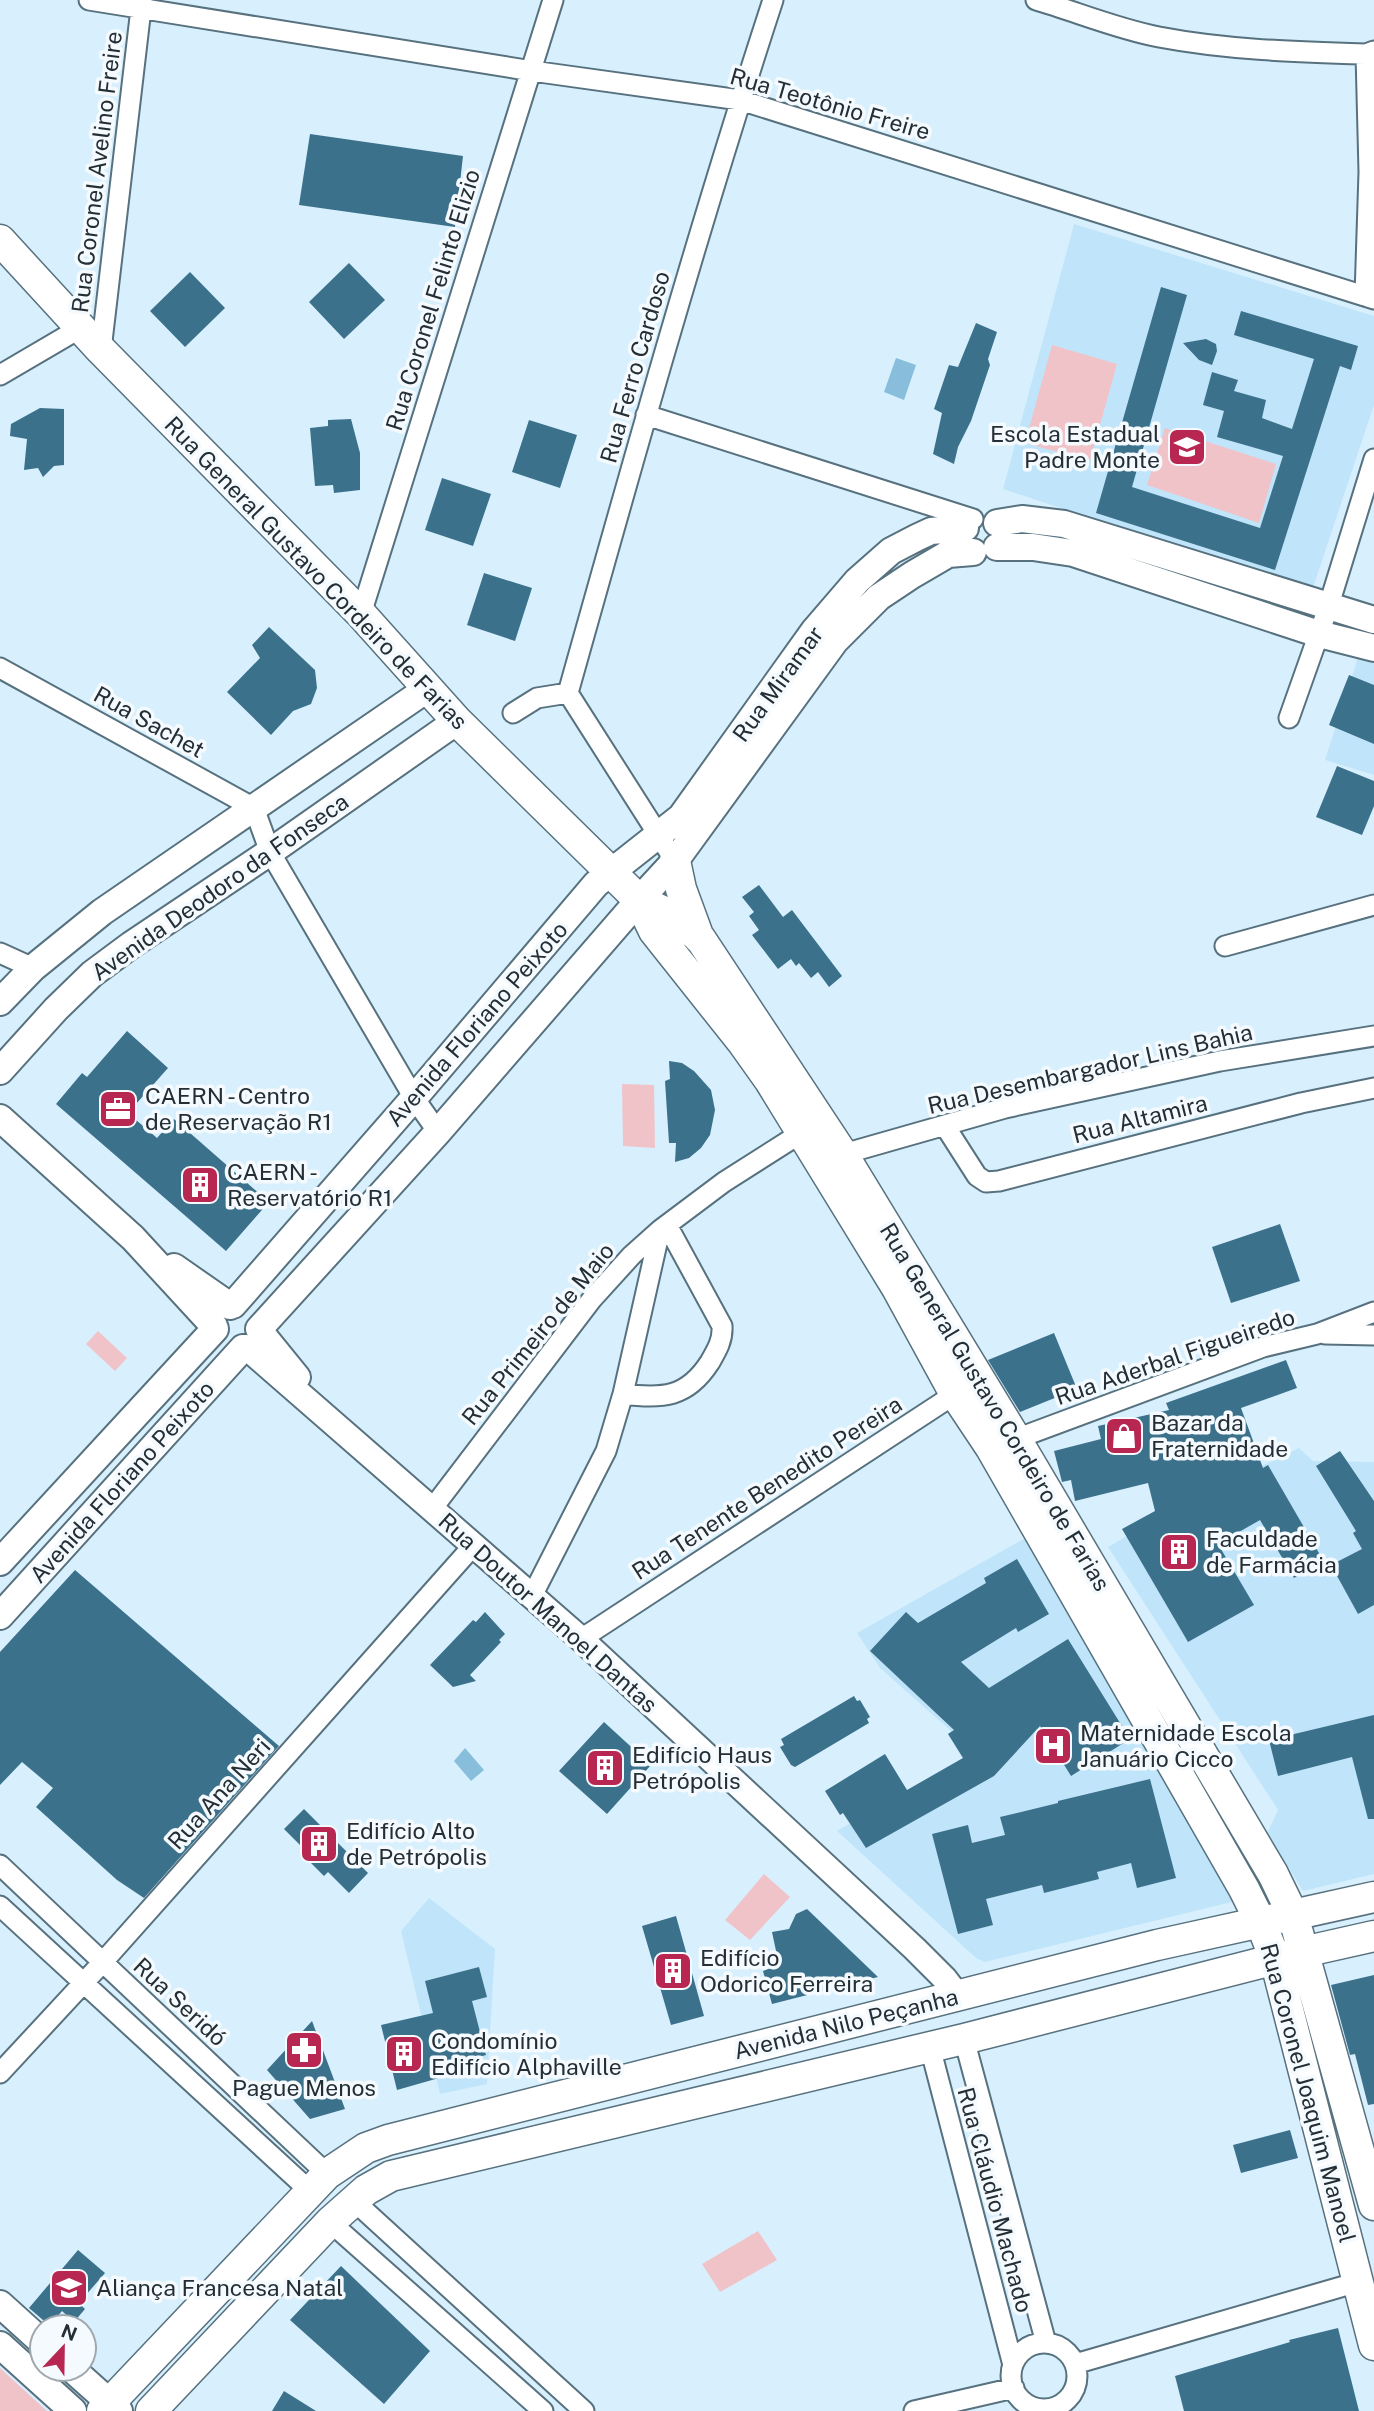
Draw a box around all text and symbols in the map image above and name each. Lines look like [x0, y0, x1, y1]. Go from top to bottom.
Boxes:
street label: Rua Coronel Avelino Freire [66, 30, 127, 314]
street label: Rua Teotônio Freire [727, 62, 933, 145]
street label: Rua Coronel Felinto Elizio [380, 166, 485, 434]
street label: Rua Ferro Cardoso [594, 268, 675, 466]
street label: Rua General Gustavo Cordeiro de Farias [159, 411, 473, 735]
place label: Escola Estadual Padre Monte [990, 420, 1160, 473]
school or university icon: Escola Estadual Padre Monte [1166, 426, 1208, 468]
street label: Rua Miramar [727, 621, 829, 747]
street label: Rua Sachet [89, 680, 209, 763]
street label: Avenida Deodoro da Fonseca [86, 787, 353, 986]
street label: Avenida Floriano Peixoto [380, 916, 573, 1132]
street label: Rua Desembargador Lins Bahia [925, 1018, 1255, 1119]
place label: CAERN - Centro de Reservação R1 [145, 1082, 332, 1135]
office icon: CAERN - Centro de Reservação R1 [97, 1088, 139, 1130]
street label: Rua Altamira [1070, 1089, 1210, 1148]
place label: CAERN - Reservatório R1 [227, 1158, 392, 1211]
building icon: CAERN - Reservatório R1 [179, 1164, 221, 1206]
street label: Rua General Gustavo Cordeiro de Farias [875, 1218, 1116, 1595]
street label: Rua Primeiro de Maio [456, 1237, 619, 1430]
street label: Rua Aderbal Figueiredo [1051, 1303, 1298, 1410]
street label: Avenida Floriano Peixoto [24, 1375, 219, 1588]
street label: Rua Tenente Benedito Pereira [627, 1390, 907, 1585]
place label: Bazar da Fraternidade [1151, 1409, 1288, 1462]
shop icon: Bazar da Fraternidade [1103, 1415, 1145, 1457]
street label: Rua Doutor Manoel Dantas [433, 1507, 663, 1718]
place label: Faculdade de Farmácia [1206, 1525, 1337, 1578]
building icon: Faculdade de Farmácia [1158, 1531, 1200, 1573]
place label: Maternidade Escola Januário Cicco [1080, 1719, 1291, 1772]
hospital icon: Maternidade Escola Januário Cicco [1032, 1725, 1074, 1767]
street label: Rua Ana Neri [162, 1733, 275, 1855]
place label: Edifício Haus Petrópolis [632, 1741, 772, 1794]
building icon: Edifício Haus Petrópolis [584, 1747, 626, 1789]
place label: Edifício Alto de Petrópolis [346, 1817, 487, 1870]
building icon: Edifício Alto de Petrópolis [298, 1823, 340, 1865]
street label: Rua Coronel Joaquim Manoel [1255, 1940, 1361, 2246]
place label: Edifício Odorico Ferreira [700, 1944, 873, 1997]
building icon: Edifício Odorico Ferreira [652, 1950, 694, 1992]
street label: Rua Seridó [128, 1952, 232, 2051]
street label: Avenida Nilo Peçanha [731, 1983, 961, 2064]
place label: Condomínio Edifício Alphaville [431, 2027, 622, 2080]
pharmacy icon: Pague Menos [283, 2029, 325, 2071]
building icon: Condomínio Edifício Alphaville [383, 2033, 425, 2075]
place label: Pague Menos [232, 2074, 376, 2101]
street label: Rua Cláudio Machado [952, 2084, 1039, 2315]
school or university icon: Aliança Francesa Natal [48, 2267, 90, 2309]
place label: Aliança Francesa Natal [96, 2274, 343, 2301]
north arrow [28, 2313, 98, 2383]
text: N [58, 2319, 80, 2345]

